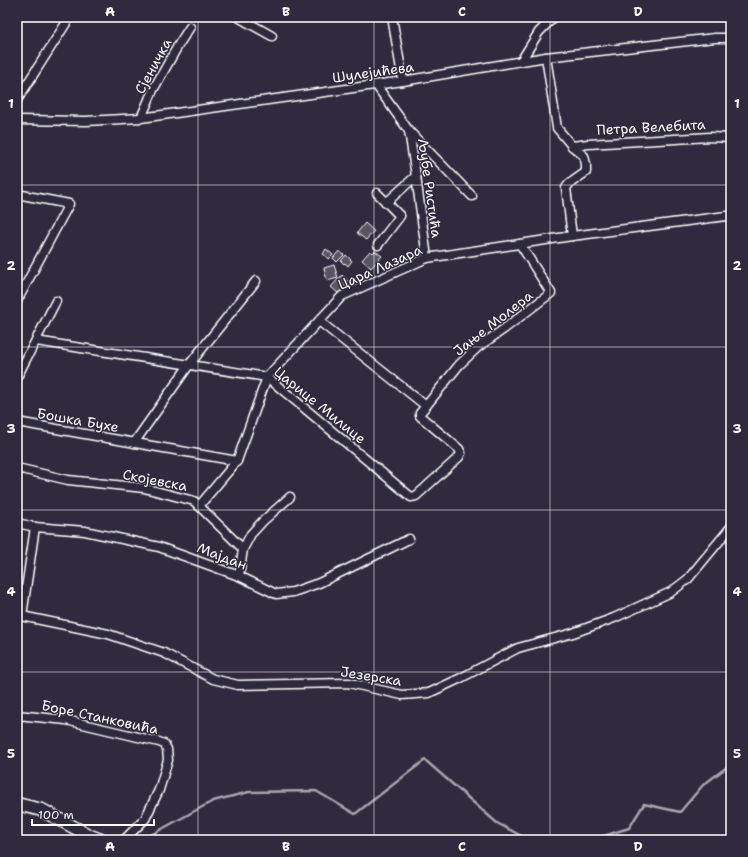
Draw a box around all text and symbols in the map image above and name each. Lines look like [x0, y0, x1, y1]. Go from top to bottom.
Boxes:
text: A [105, 3, 115, 20]
text: B [282, 3, 290, 20]
text: C [458, 3, 466, 20]
text: D [633, 3, 643, 20]
street label: Сјеничка [130, 35, 176, 97]
street label: Шулејићева [331, 57, 415, 87]
text: 1 [8, 95, 14, 112]
text: 1 [734, 95, 740, 112]
street label: Петра Велебита [596, 115, 706, 139]
street label: Љубе Ристића [414, 137, 446, 239]
street label: Цара Лазара [335, 240, 425, 294]
text: 2 [6, 257, 16, 274]
text: 2 [732, 257, 742, 274]
street label: Јање Молера [450, 286, 536, 360]
street label: Царице Милице [270, 362, 370, 448]
street label: Бошка Бухе [36, 404, 120, 436]
text: 3 [6, 420, 16, 437]
text: 3 [732, 420, 742, 437]
street label: Скојевска [121, 465, 189, 495]
street label: Мајдан [195, 538, 249, 574]
text: 4 [6, 583, 16, 600]
text: 4 [732, 583, 742, 600]
street label: Језерска [339, 662, 403, 690]
street label: Боре Станковића [40, 696, 160, 738]
text: 5 [7, 745, 15, 762]
text: 5 [733, 745, 741, 762]
scale bar [32, 801, 154, 827]
text: 100 m [38, 807, 74, 823]
text: A [105, 838, 115, 855]
text: B [282, 838, 290, 855]
text: C [458, 838, 466, 855]
text: D [633, 838, 643, 855]

